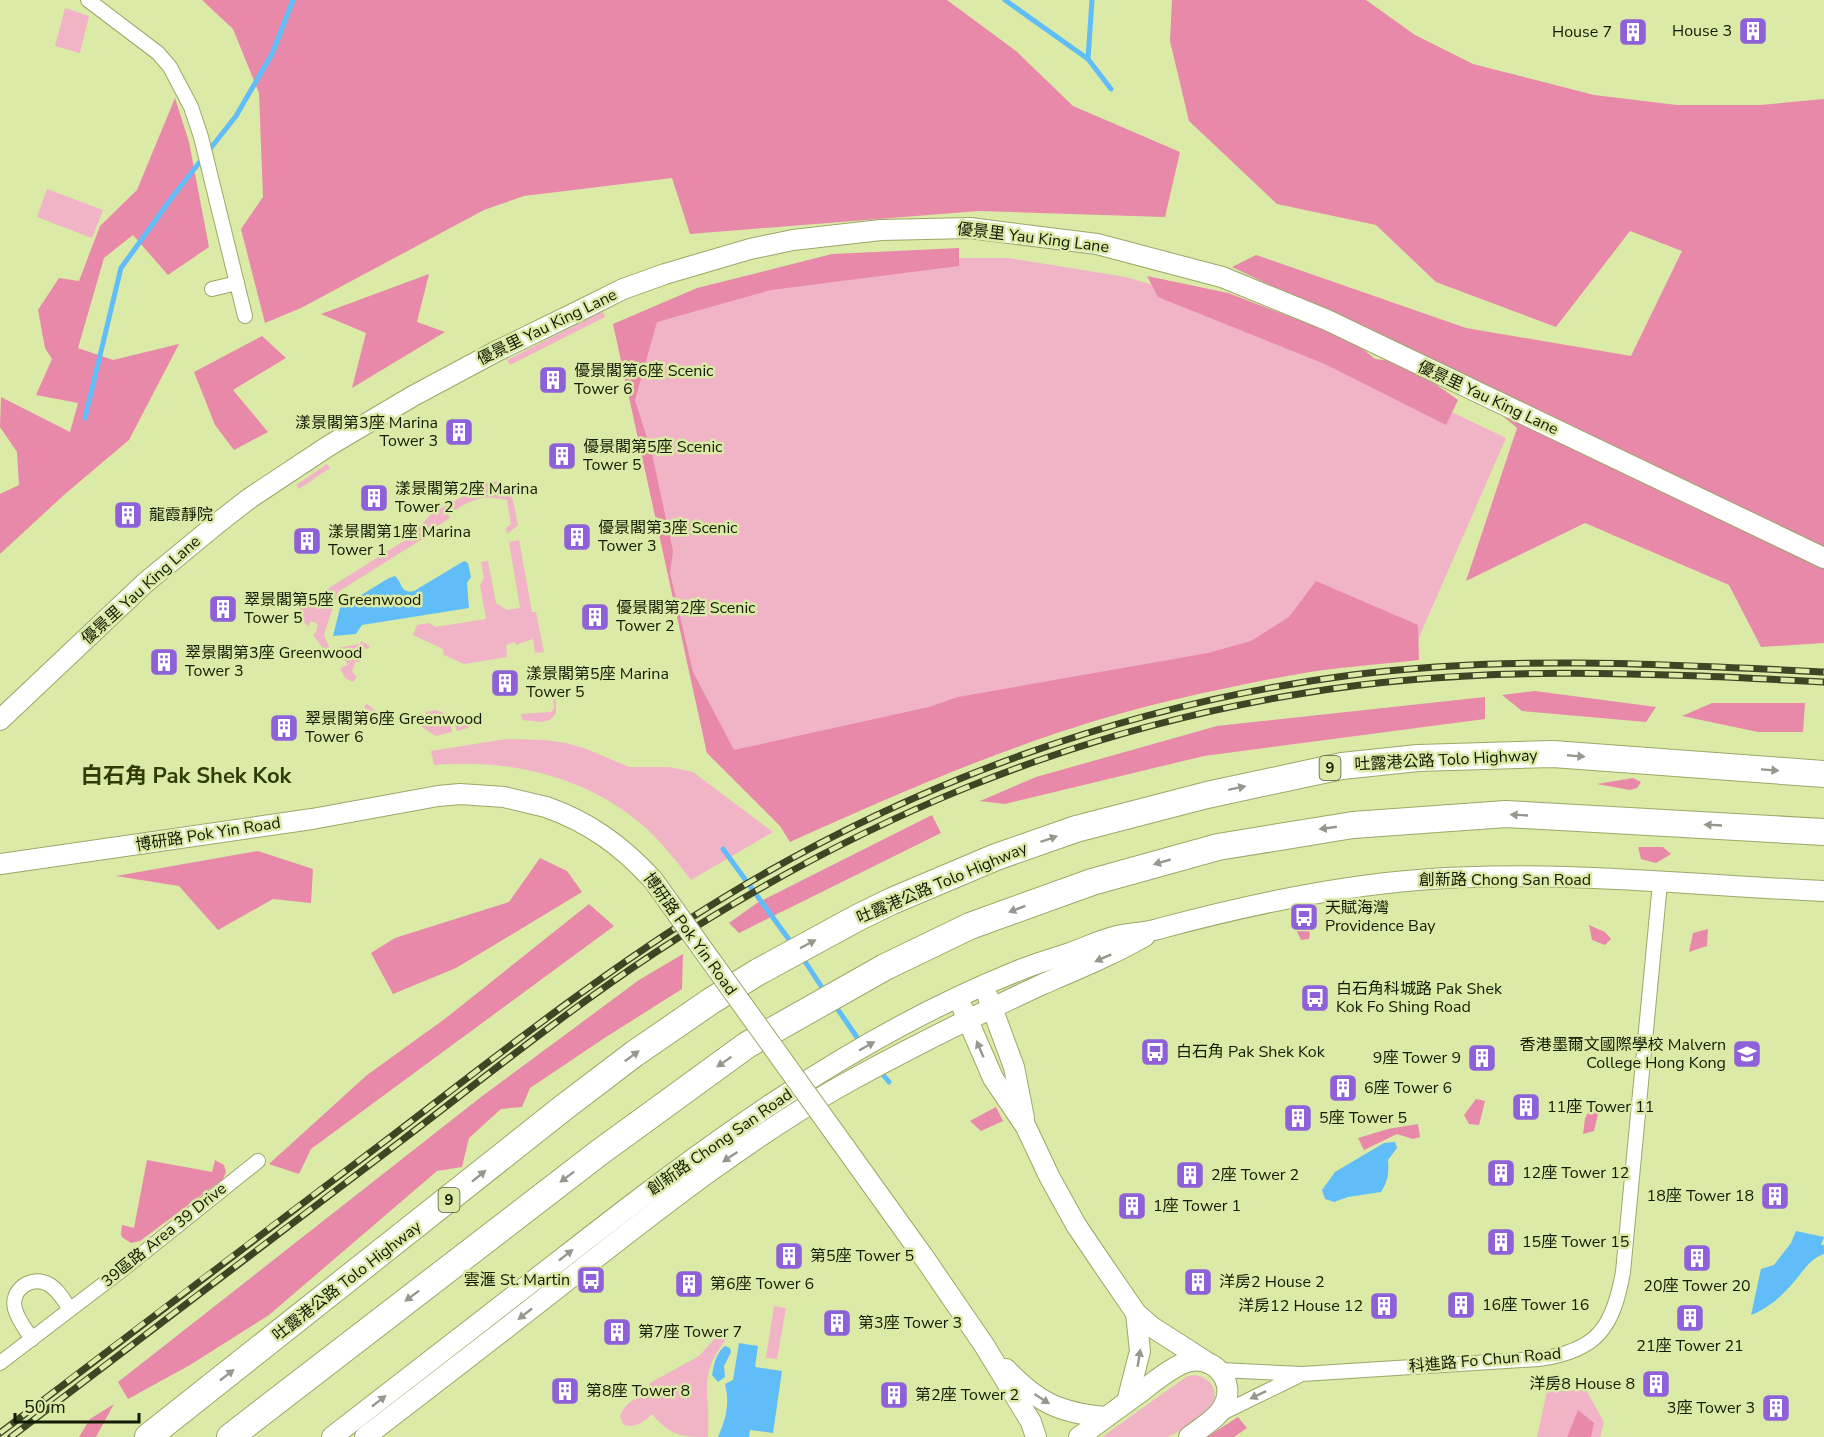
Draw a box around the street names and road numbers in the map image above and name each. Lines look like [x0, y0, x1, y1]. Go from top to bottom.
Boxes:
street label: 優景里 Yau King Lane [956, 218, 1110, 258]
street label: 優景里 Yau King Lane [473, 284, 621, 370]
street label: 優景里 Yau King Lane [1414, 356, 1562, 440]
street label: 優景里 Yau King Lane [77, 531, 205, 649]
street label: 吐露港公路 Tolo Highway [1354, 744, 1539, 776]
road number: 9 [1320, 756, 1340, 780]
street label: 博研路 Pok Yin Road [134, 812, 282, 856]
street label: 吐露港公路 Tolo Highway [853, 837, 1031, 929]
street label: 博研路 Pok Yin Road [638, 868, 742, 1000]
street label: 創新路 Chong San Road [1419, 869, 1591, 891]
street label: 創新路 Chong San Road [643, 1084, 797, 1200]
street label: 39區路 Area 39 Drive [97, 1178, 231, 1292]
road number: 9 [438, 1188, 460, 1212]
street label: 吐露港公路 Tolo Highway [268, 1215, 427, 1346]
street label: 科進路 Fo Chun Road [1408, 1342, 1562, 1378]

